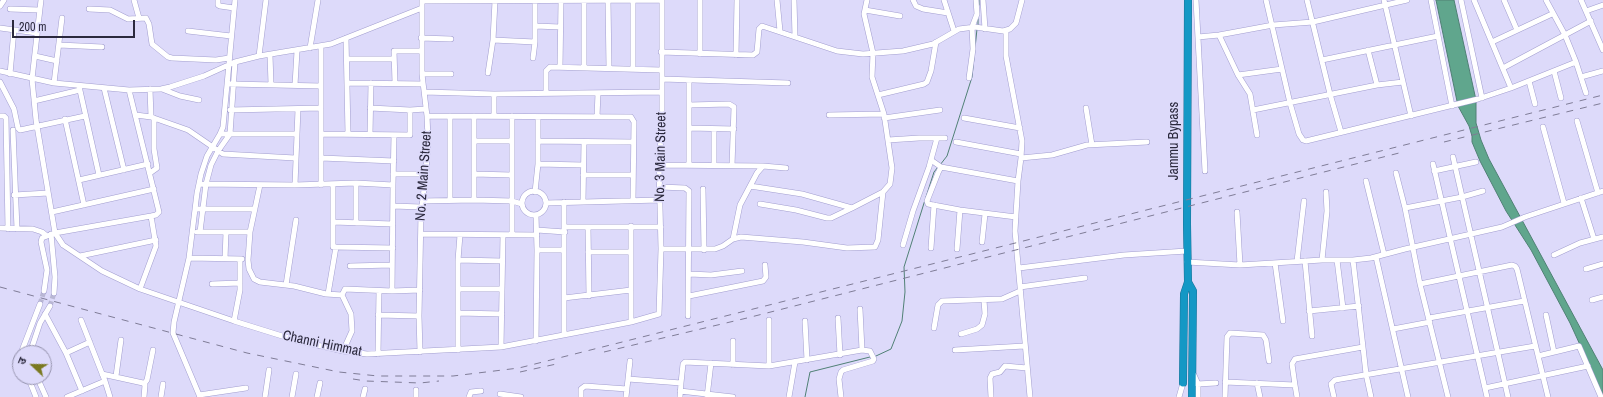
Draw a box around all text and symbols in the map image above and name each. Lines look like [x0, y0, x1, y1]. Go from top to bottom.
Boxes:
scale bar [14, 12, 137, 38]
text: 200 m [19, 19, 46, 35]
street label: Jammu Bypass [1166, 102, 1182, 180]
street label: No. 3 Main Street [652, 112, 670, 202]
street label: No. 2 Main Street [412, 131, 436, 221]
street label: Channi Himmat [281, 327, 363, 361]
north arrow [12, 345, 52, 385]
text: उ [14, 355, 29, 366]

